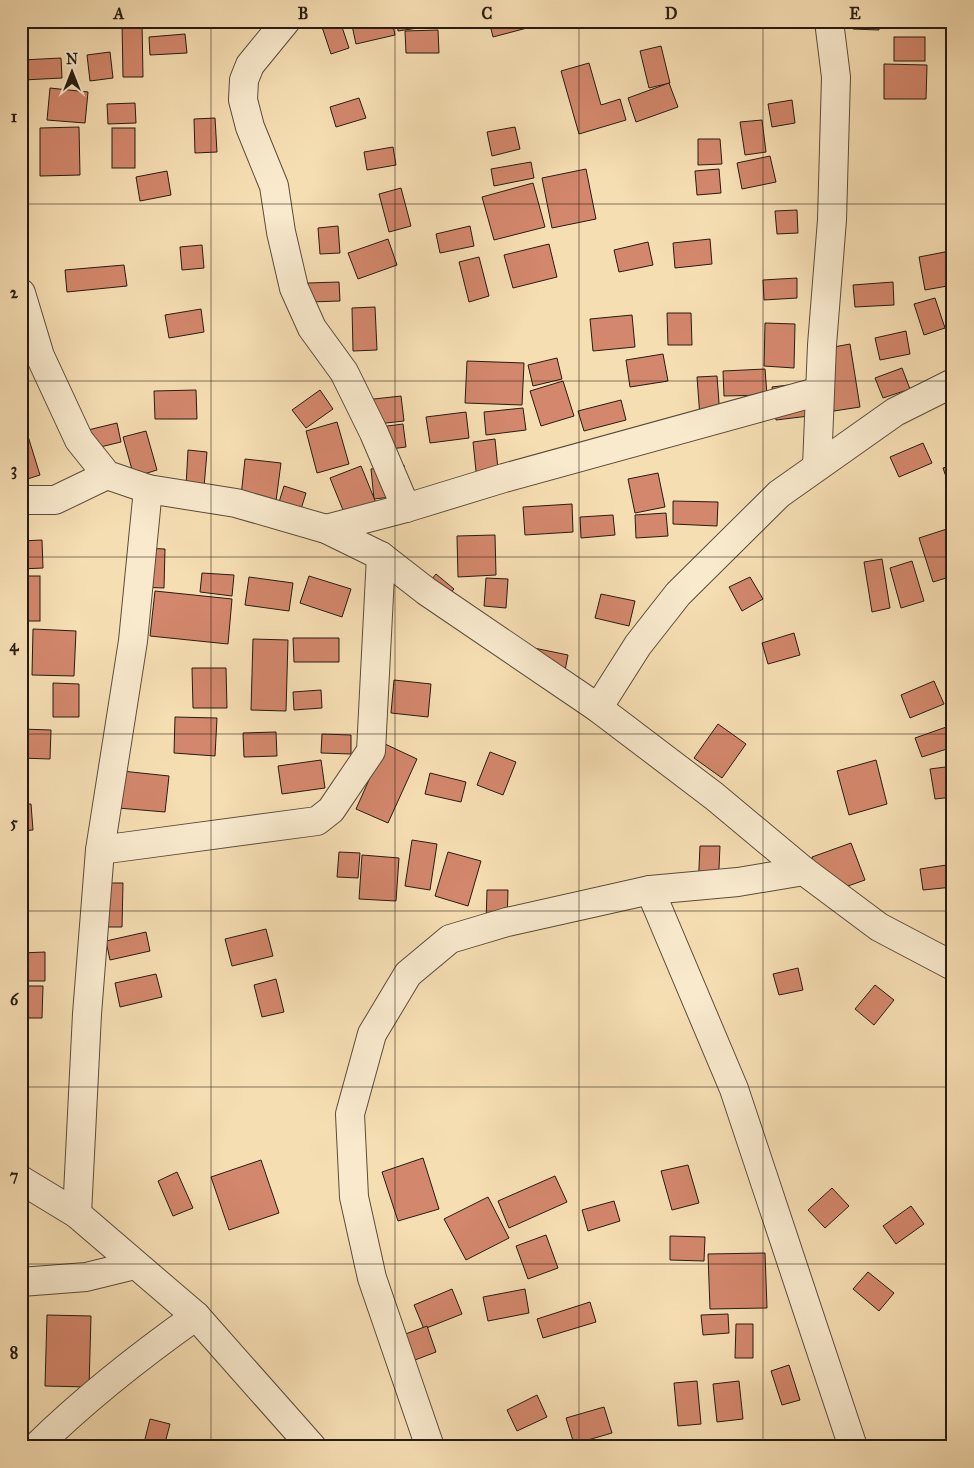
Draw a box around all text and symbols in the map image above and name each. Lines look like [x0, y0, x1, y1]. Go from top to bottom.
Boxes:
text: A [113, 4, 125, 23]
text: B [298, 4, 308, 23]
text: C [482, 4, 493, 23]
text: D [665, 4, 678, 23]
text: E [849, 4, 861, 23]
north arrow [48, 48, 98, 98]
text: N [66, 51, 78, 68]
text: 1 [11, 107, 18, 126]
text: 2 [10, 283, 19, 302]
text: 3 [11, 460, 17, 480]
text: 4 [10, 636, 20, 656]
text: 5 [10, 813, 18, 832]
text: 6 [10, 990, 19, 1009]
text: 7 [10, 1166, 19, 1185]
text: 8 [10, 1343, 18, 1362]

